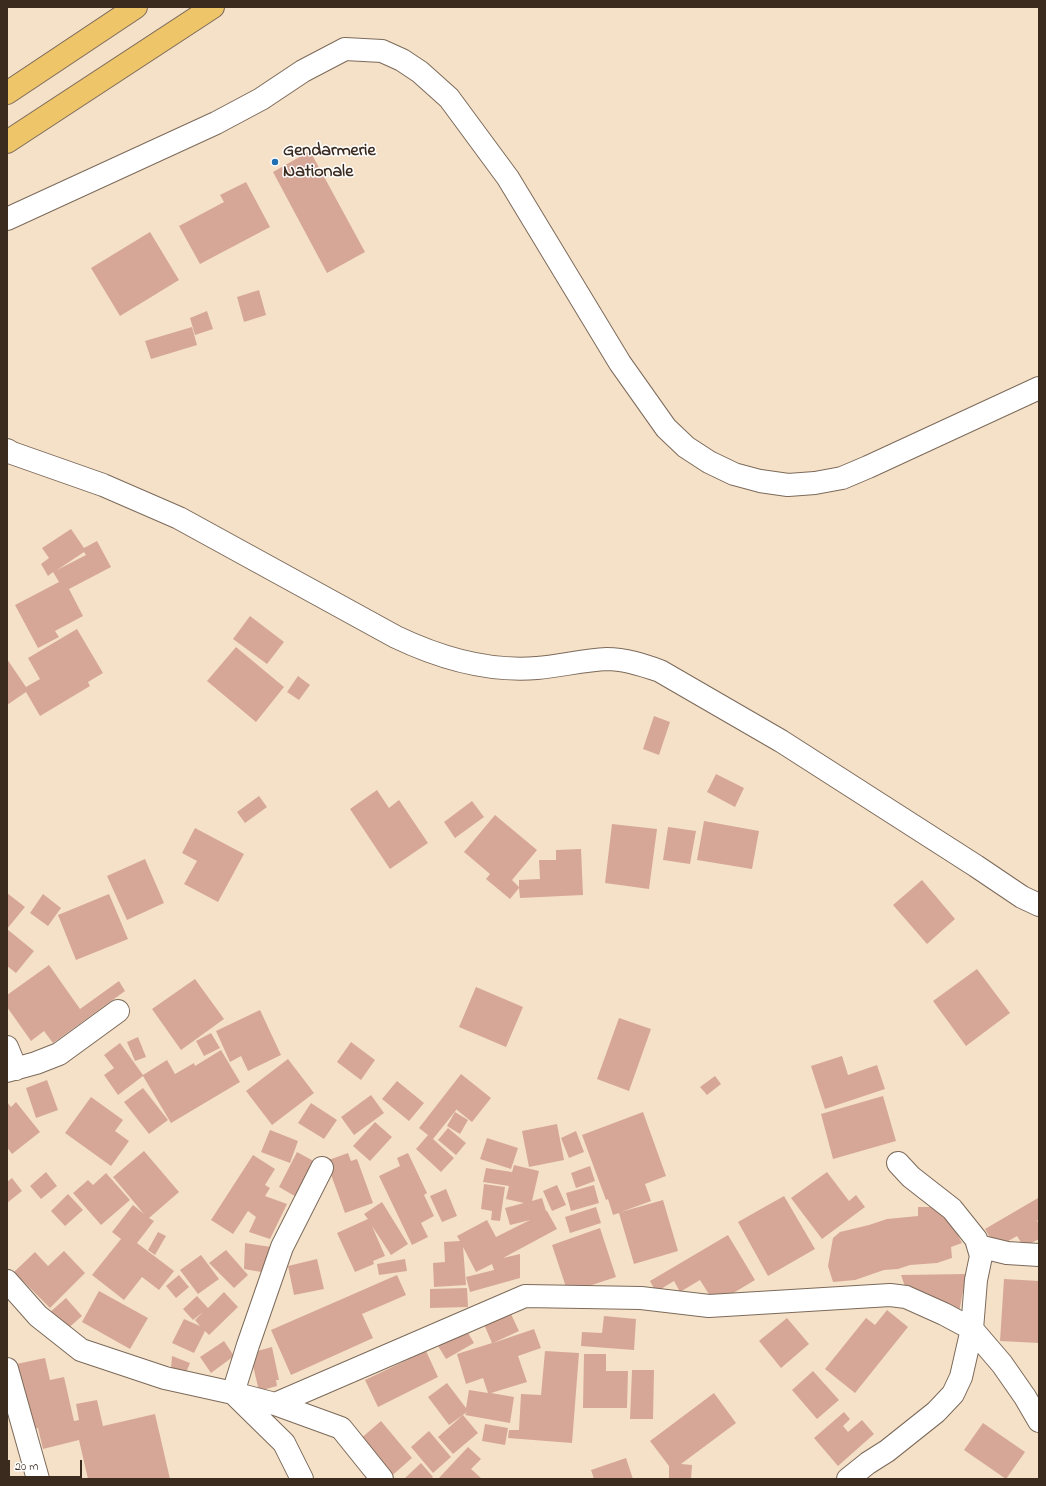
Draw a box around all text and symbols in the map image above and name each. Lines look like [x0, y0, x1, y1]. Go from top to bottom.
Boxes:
place label: Gendarmerie Nationale [283, 141, 376, 184]
marker: Gendarmerie Nationale [270, 157, 280, 167]
scale bar [10, 1452, 84, 1478]
text: 20 m [15, 1458, 38, 1476]

